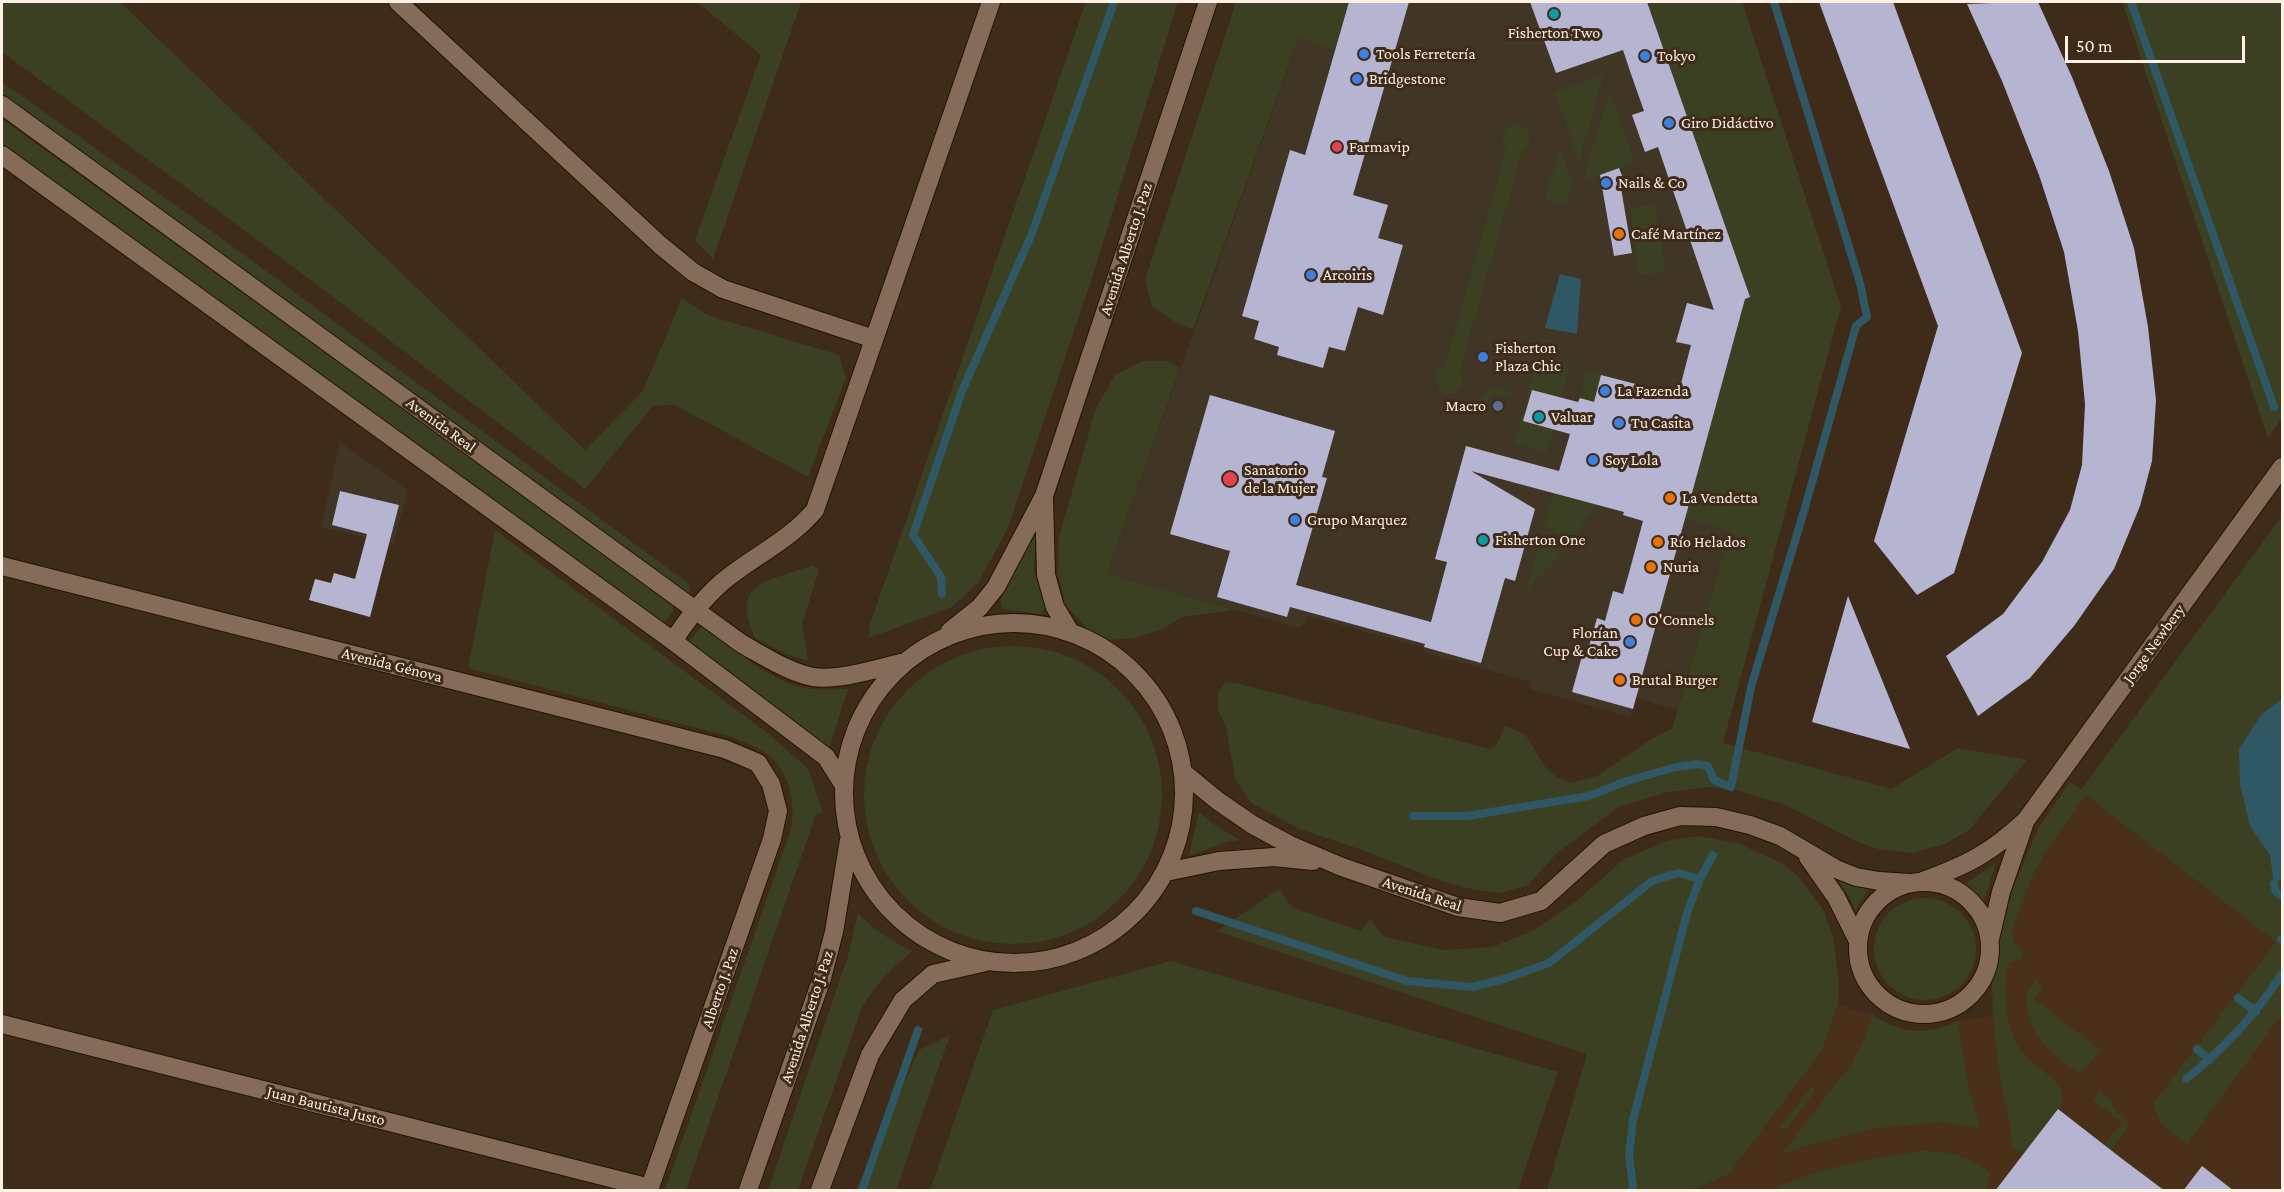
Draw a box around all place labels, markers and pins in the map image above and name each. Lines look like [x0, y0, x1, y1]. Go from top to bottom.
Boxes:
marker: Fisherton Two [1547, 7, 1561, 21]
place label: Fisherton Two [1508, 23, 1600, 43]
place label: Tools Ferretería [1376, 44, 1476, 64]
place label: Tokyo [1657, 46, 1696, 66]
marker: Tools Ferretería [1357, 47, 1371, 61]
marker: Tokyo [1638, 49, 1652, 63]
place label: Bridgestone [1369, 69, 1446, 89]
marker: Bridgestone [1350, 72, 1364, 86]
place label: Giro Didáctivo [1681, 113, 1774, 133]
marker: Giro Didáctivo [1662, 116, 1676, 130]
place label: Farmavip [1349, 137, 1410, 157]
marker: Farmavip [1330, 140, 1344, 154]
place label: Nails & Co [1618, 173, 1685, 193]
marker: Nails & Co [1599, 176, 1613, 190]
place label: Café Martínez [1631, 224, 1721, 244]
marker: Café Martínez [1612, 227, 1626, 241]
place label: Arcoiris [1323, 265, 1372, 285]
marker: Arcoiris [1304, 268, 1318, 282]
place label: Fisherton Plaza Chic [1495, 338, 1561, 376]
marker: Fisherton Plaza Chic [1476, 350, 1490, 364]
place label: La Fazenda [1617, 381, 1689, 401]
marker: La Fazenda [1598, 384, 1612, 398]
place label: Macro [1445, 396, 1486, 416]
marker: Macro [1491, 399, 1505, 413]
place label: Valuar [1551, 407, 1593, 427]
marker: Valuar [1532, 410, 1546, 424]
place label: Tu Casita [1631, 413, 1691, 433]
marker: Tu Casita [1612, 416, 1626, 430]
place label: Soy Lola [1605, 450, 1658, 470]
marker: Soy Lola [1586, 453, 1600, 467]
place label: Sanatorio de la Mujer [1244, 460, 1316, 498]
marker: Sanatorio de la Mujer [1221, 470, 1239, 488]
place label: La Vendetta [1682, 488, 1758, 508]
marker: La Vendetta [1663, 491, 1677, 505]
place label: Grupo Marquez [1307, 510, 1407, 530]
marker: Grupo Marquez [1288, 513, 1302, 527]
place label: Fisherton One [1495, 530, 1586, 550]
place label: Río Helados [1670, 532, 1746, 552]
marker: Fisherton One [1476, 533, 1490, 547]
marker: Río Helados [1651, 535, 1665, 549]
place label: Nuria [1663, 557, 1699, 577]
marker: Nuria [1644, 560, 1658, 574]
place label: O'Connels [1648, 610, 1714, 630]
marker: O'Connels [1629, 613, 1643, 627]
place label: Florían Cup & Cake [1543, 623, 1618, 661]
marker: Florían Cup & Cake [1623, 635, 1637, 649]
place label: Brutal Burger [1632, 670, 1718, 690]
marker: Brutal Burger [1613, 673, 1627, 687]

